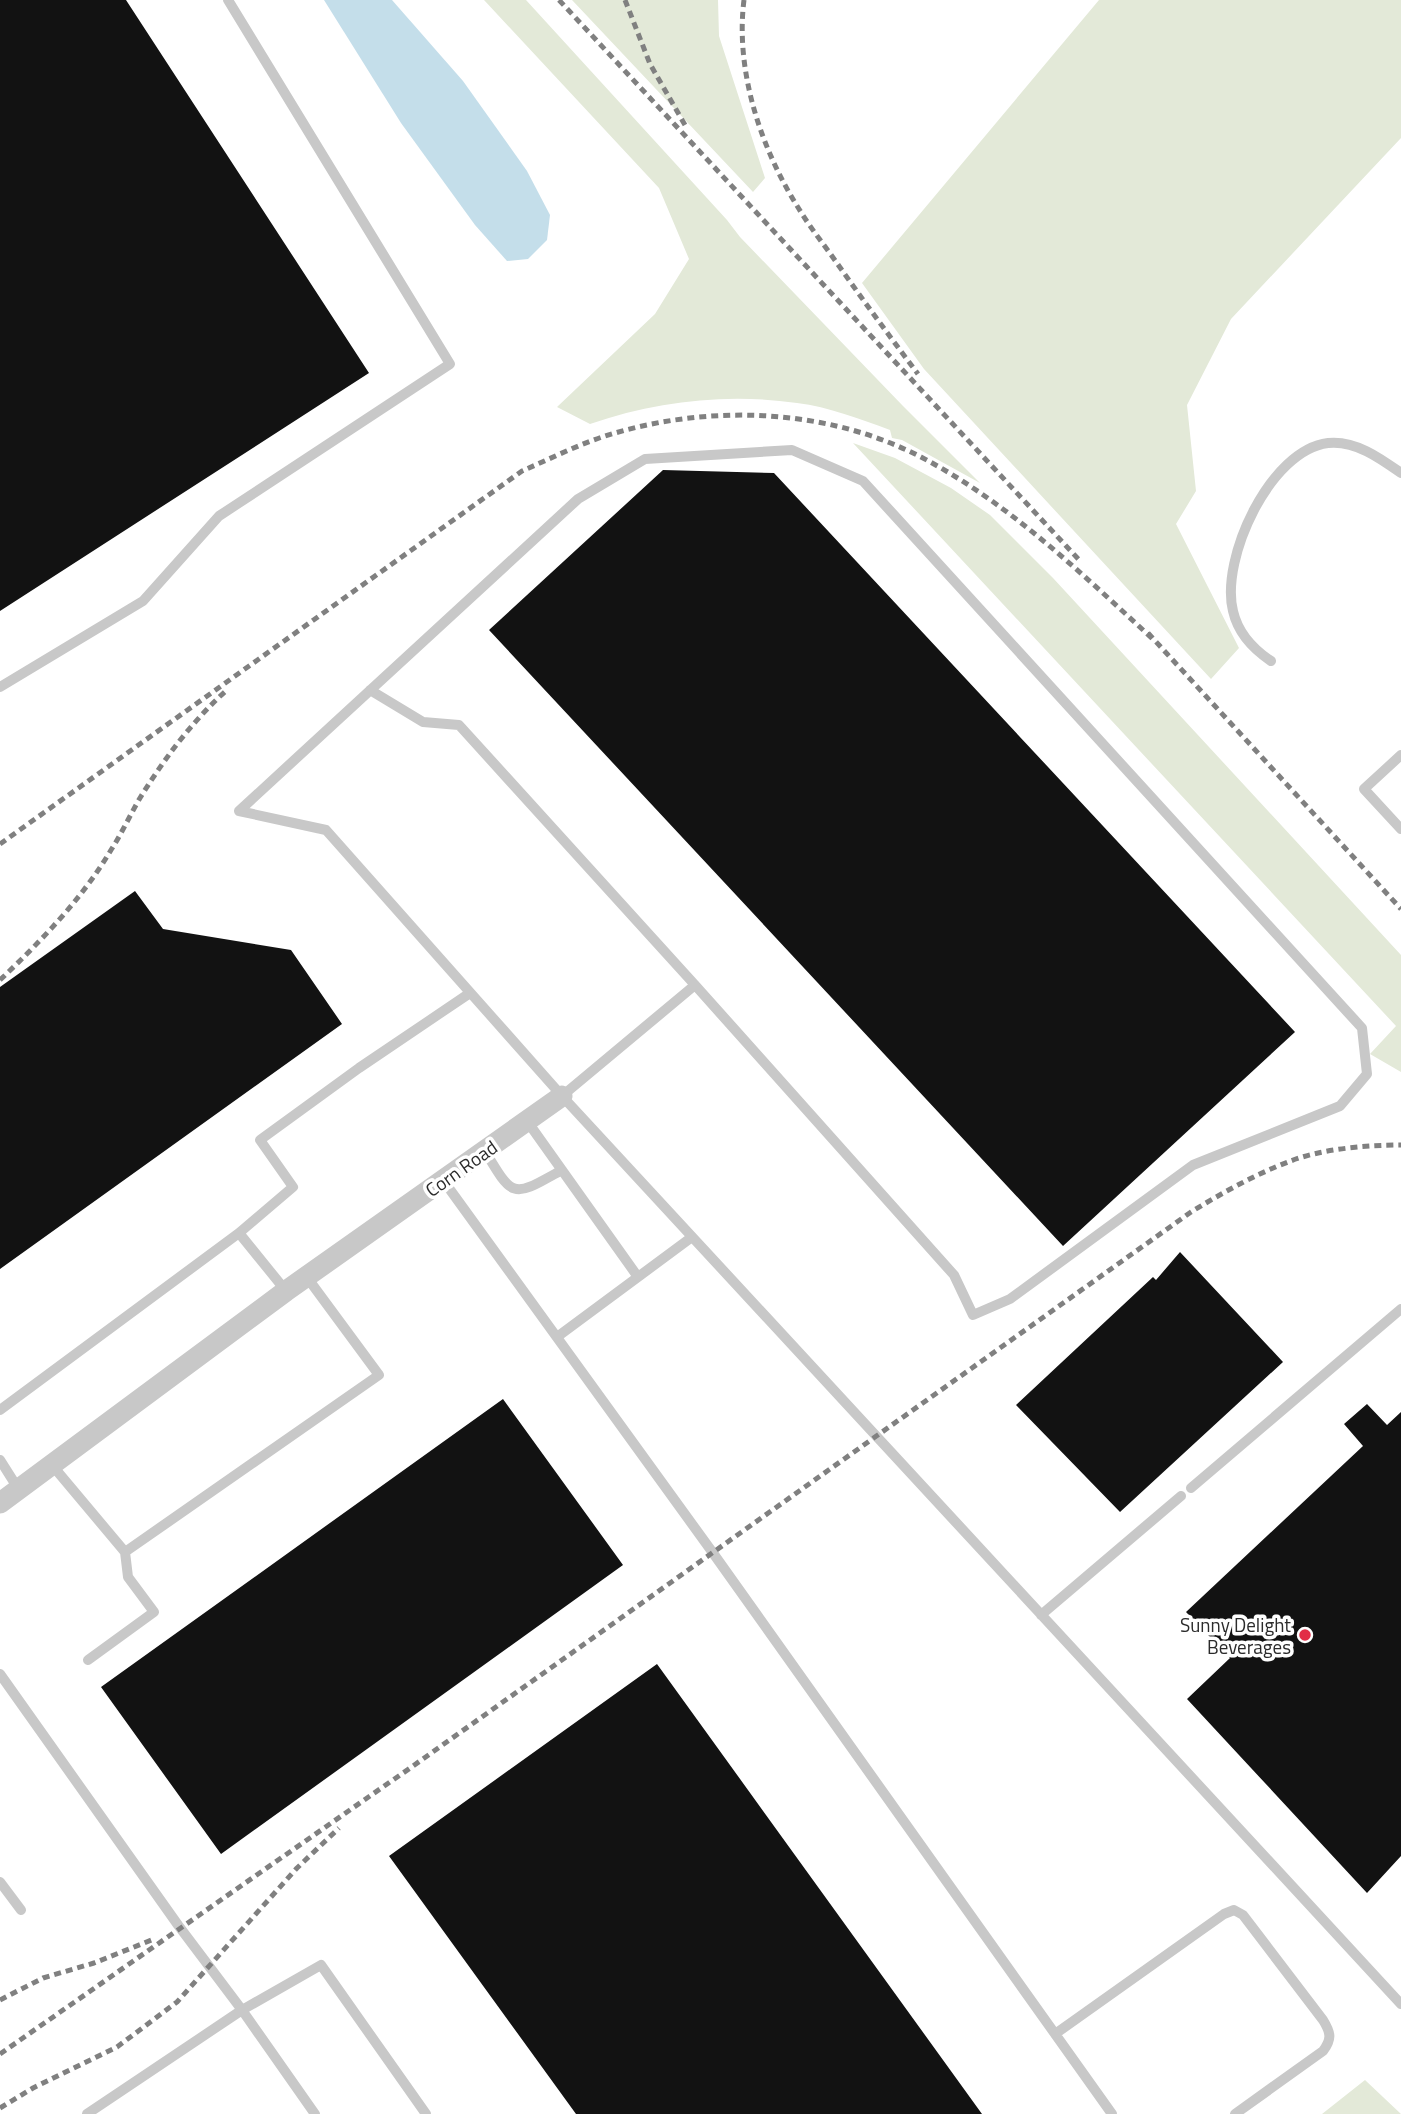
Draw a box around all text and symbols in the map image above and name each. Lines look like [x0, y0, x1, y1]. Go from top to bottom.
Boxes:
street label: Corn Road [419, 1133, 503, 1203]
place label: Sunny Delight Beverages [1180, 1610, 1291, 1661]
marker: Sunny Delight Beverages [1297, 1627, 1313, 1643]

